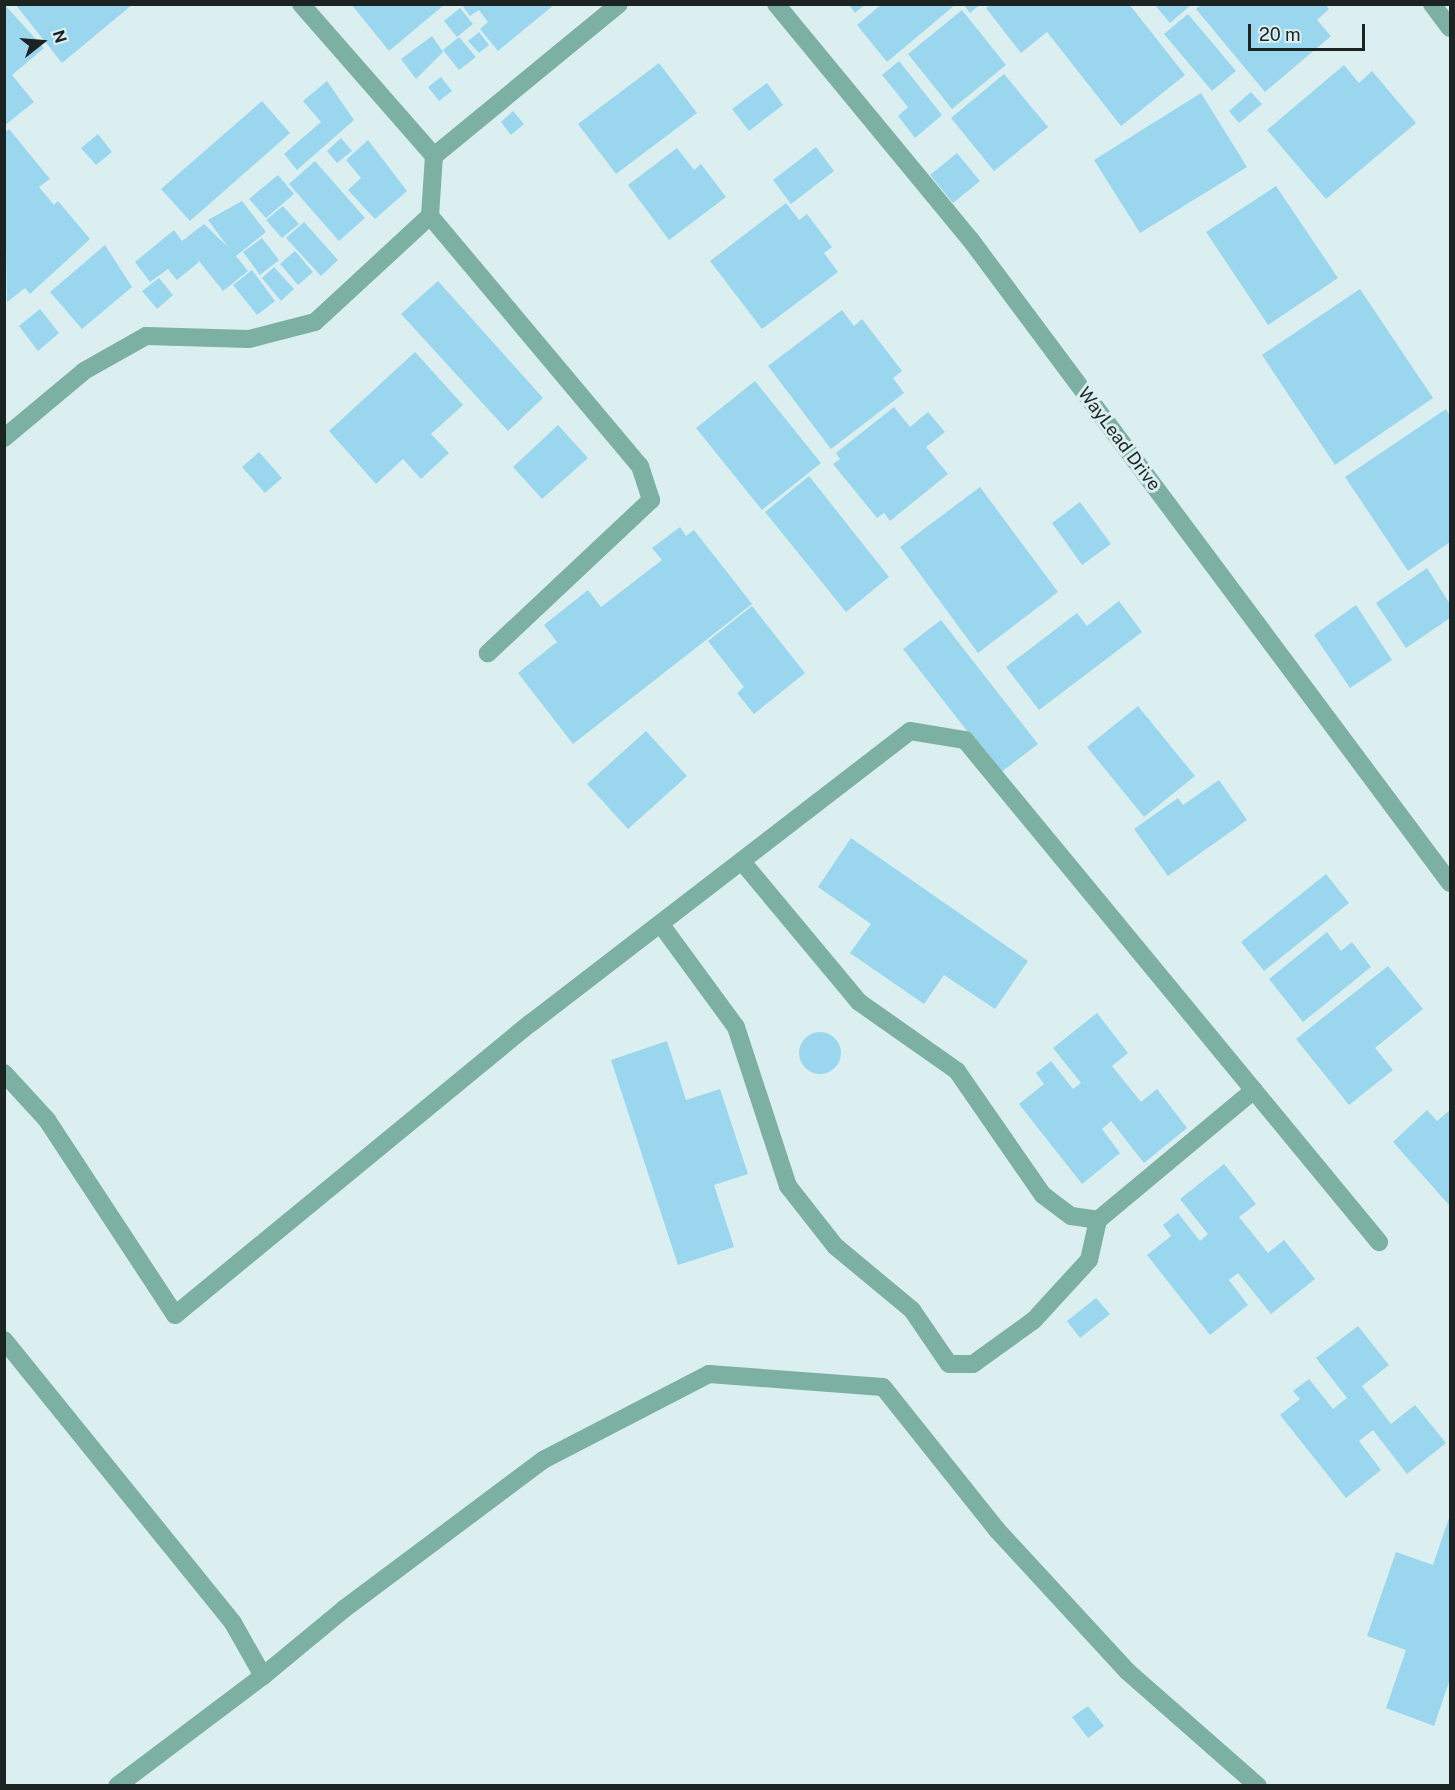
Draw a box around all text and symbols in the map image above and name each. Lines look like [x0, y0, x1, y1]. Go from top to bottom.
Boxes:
north arrow [12, 12, 72, 72]
scale bar [1251, 12, 1368, 50]
text: 20 m [1259, 24, 1301, 45]
text: N [49, 28, 71, 45]
street label: WayLead Drive [1073, 383, 1165, 495]

